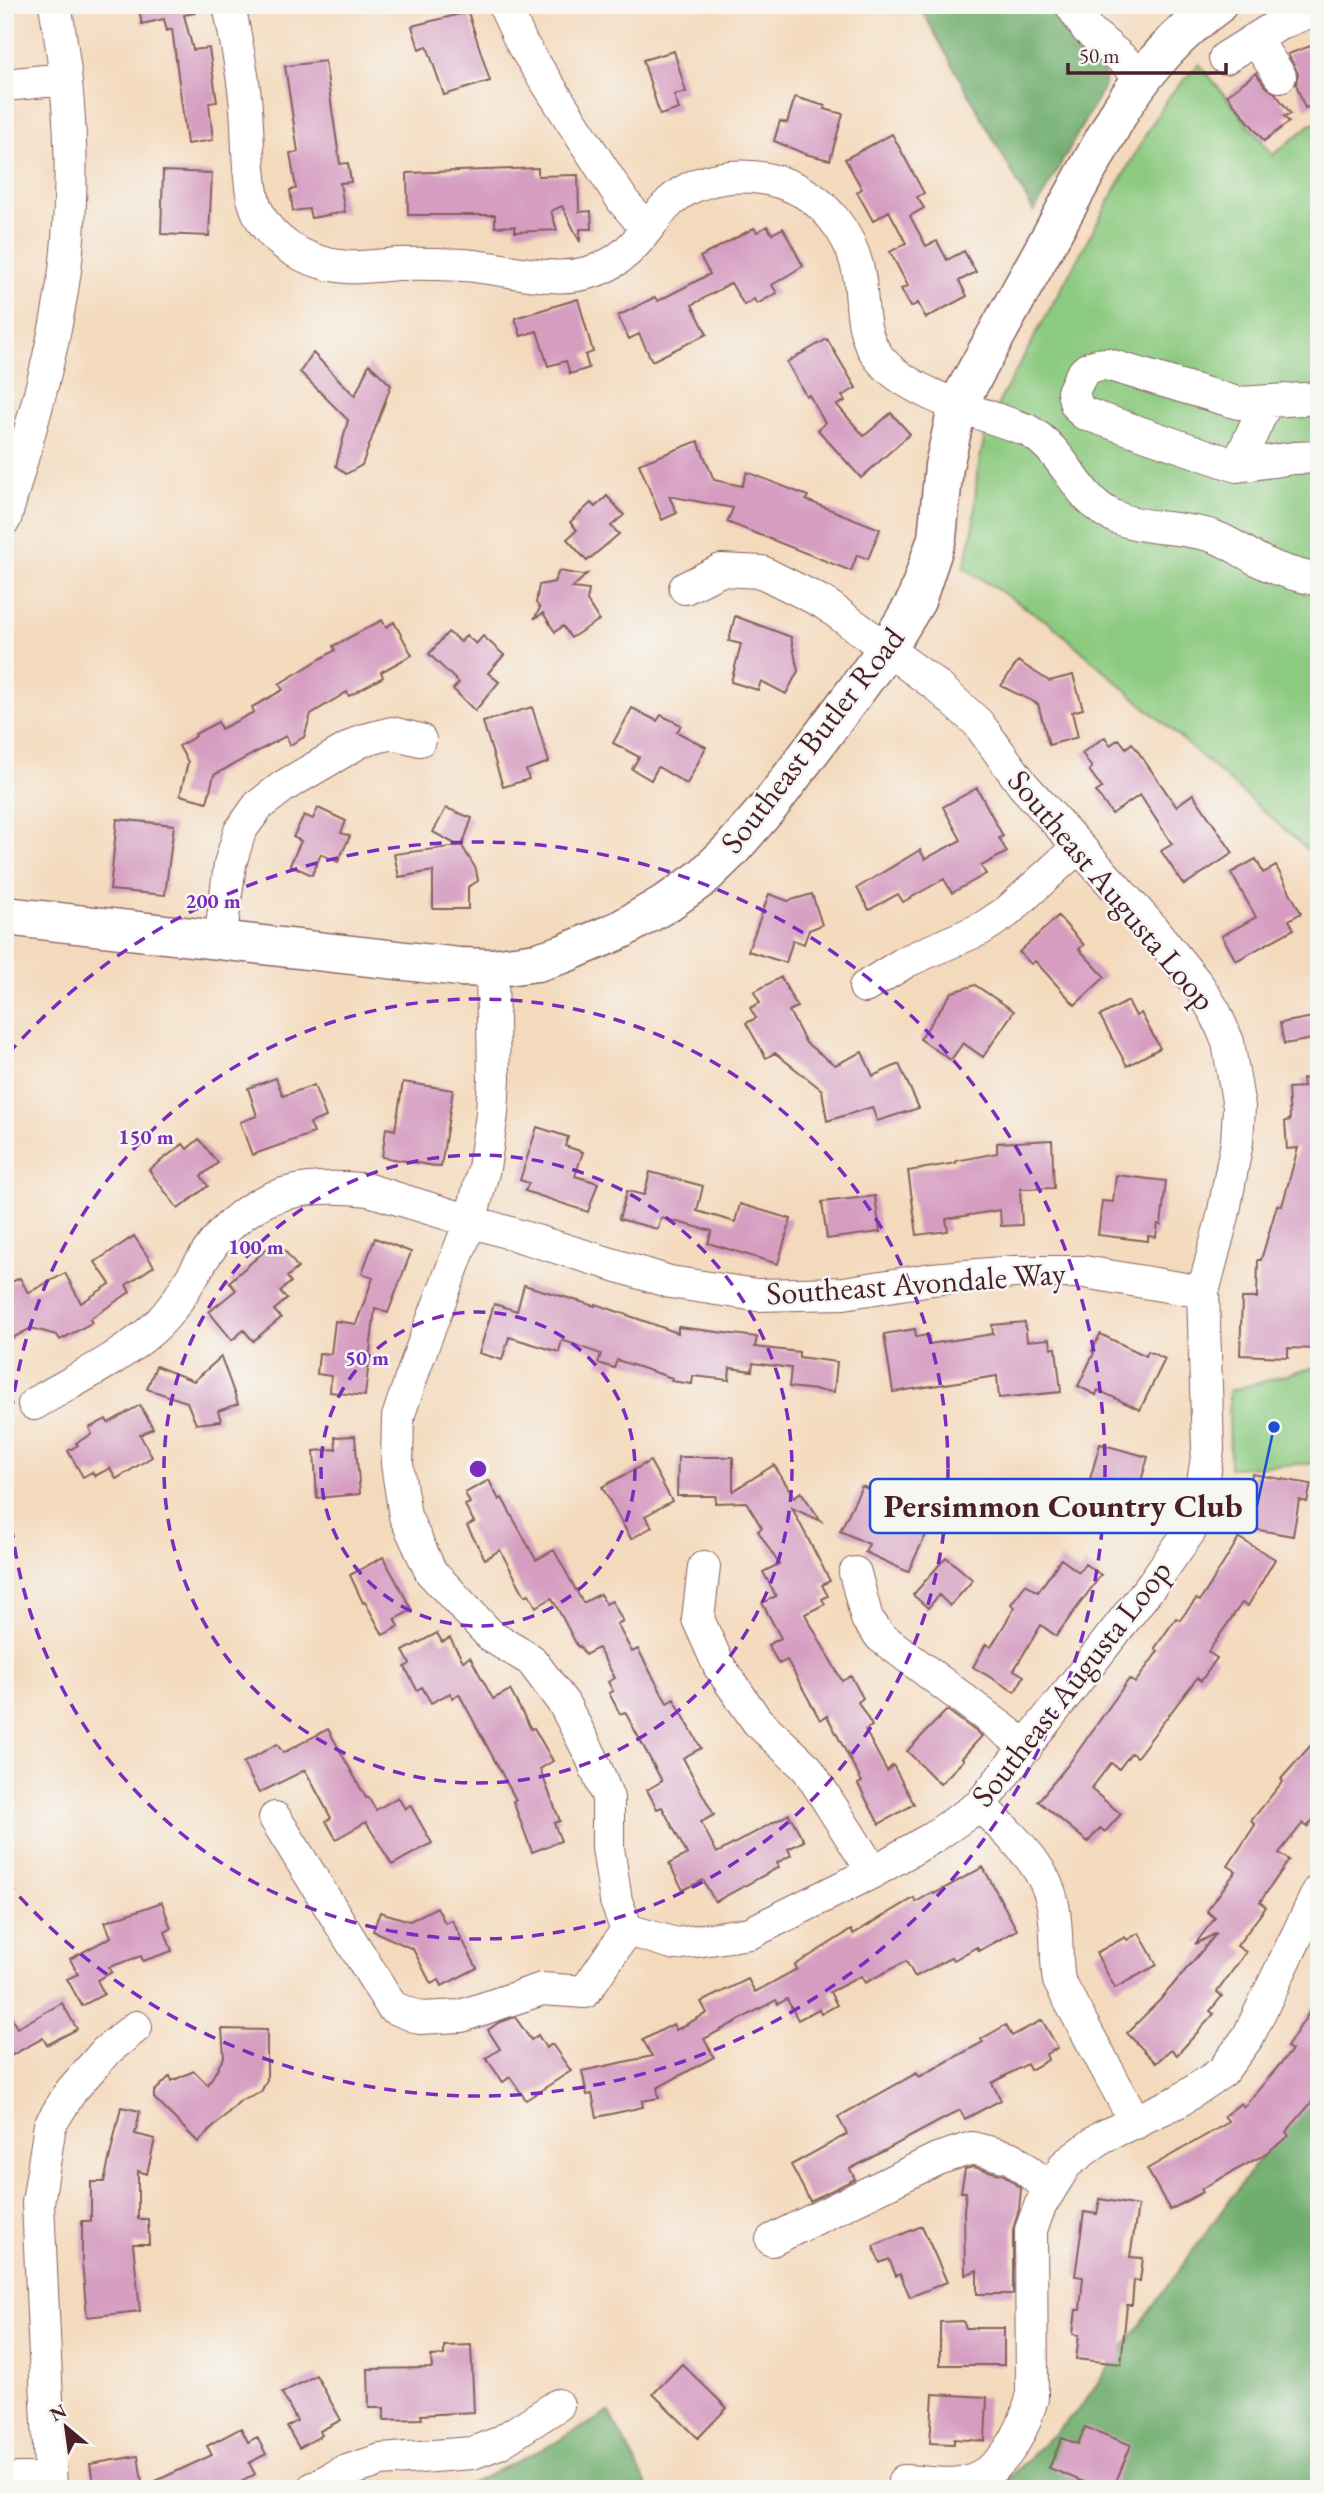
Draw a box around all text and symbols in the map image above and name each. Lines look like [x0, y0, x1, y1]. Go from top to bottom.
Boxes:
scale bar [1068, 32, 1226, 76]
text: 50 m [1079, 42, 1120, 69]
street label: Southeast Butler Road [710, 618, 914, 862]
street label: Southeast Augusta Loop [999, 761, 1225, 1019]
text: 200 m [185, 887, 241, 914]
text: 150 m [118, 1123, 174, 1150]
text: 100 m [228, 1233, 284, 1260]
street label: Southeast Avondale Way [765, 1252, 1068, 1314]
text: 50 m [345, 1344, 389, 1371]
centre of rings [466, 1457, 490, 1481]
callout: Persimmon Country Club [870, 1479, 1257, 1533]
text: Persimmon Country Club [883, 1484, 1243, 1527]
street label: Southeast Augusta Loop [961, 1551, 1181, 1815]
north arrow [32, 2392, 102, 2462]
text: N [45, 2398, 71, 2427]

